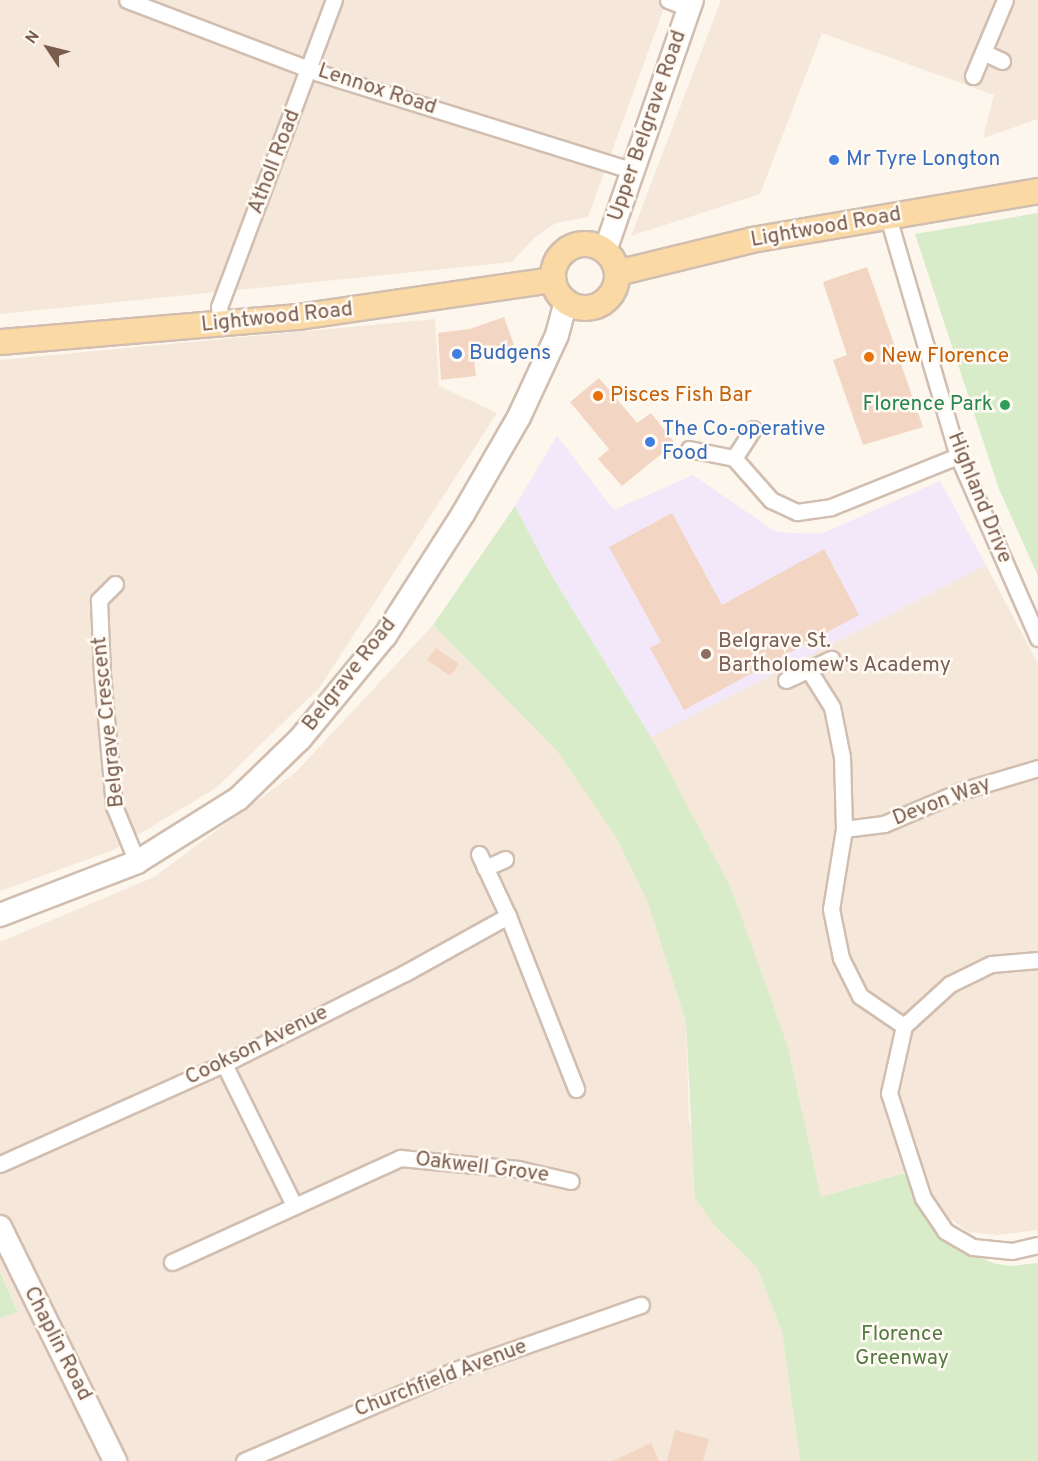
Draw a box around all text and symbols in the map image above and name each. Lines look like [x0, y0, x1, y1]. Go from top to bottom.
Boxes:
north arrow [18, 18, 78, 78]
text: N [22, 27, 45, 48]
street label: Upper Belgrave Road [604, 27, 692, 225]
street label: Lennox Road [315, 59, 439, 121]
street label: Atholl Road [244, 106, 306, 218]
place label: Mr Tyre Longton [846, 147, 1001, 173]
marker: Mr Tyre Longton [827, 153, 841, 167]
street label: Lightwood Road [749, 202, 903, 254]
street label: Lightwood Road [200, 298, 354, 338]
place label: Budgens [469, 341, 551, 367]
place label: New Florence [881, 344, 1009, 370]
marker: Budgens [450, 347, 464, 361]
marker: New Florence [862, 350, 876, 364]
place label: Pisces Fish Bar [610, 383, 752, 409]
marker: Pisces Fish Bar [591, 389, 605, 403]
place label: Florence Park [863, 392, 993, 418]
marker: Florence Park [998, 398, 1012, 412]
place label: The Co-operative Food [662, 417, 825, 467]
street label: Highland Drive [941, 429, 1017, 567]
marker: The Co-operative Food [643, 435, 657, 449]
street label: Belgrave Road [298, 613, 402, 737]
place label: Belgrave St. Bartholomew's Academy [718, 629, 952, 679]
street label: Belgrave Crescent [87, 635, 131, 809]
marker: Belgrave St. Bartholomew's Academy [699, 647, 713, 661]
street label: Devon Way [889, 772, 995, 832]
street label: Cookson Avenue [181, 1000, 333, 1092]
street label: Oakwell Grove [414, 1147, 550, 1189]
street label: Chaplin Road [17, 1283, 97, 1405]
park label: Florence Greenway [855, 1322, 949, 1372]
street label: Churchfield Avenue [351, 1334, 531, 1424]

